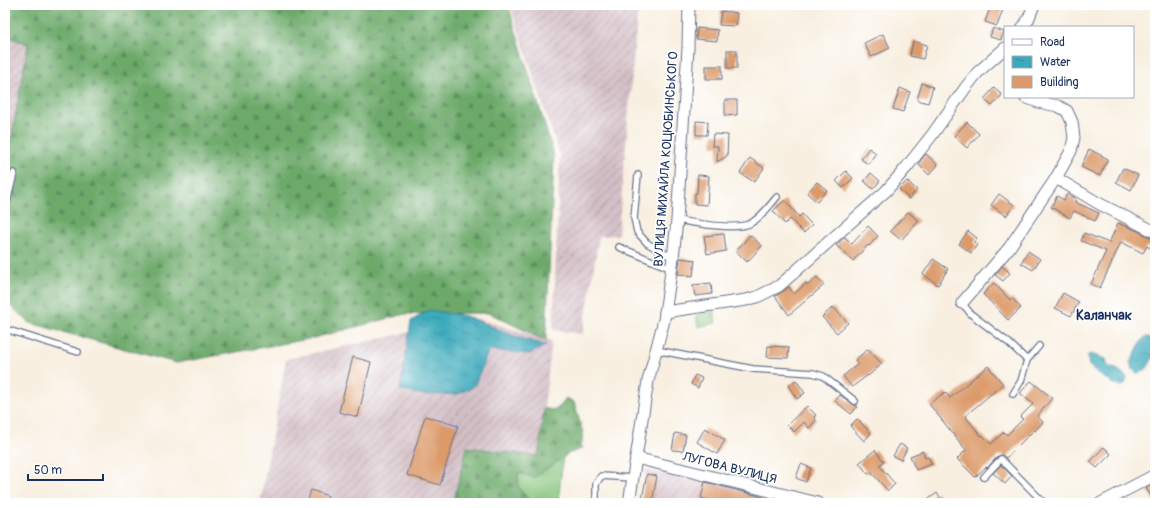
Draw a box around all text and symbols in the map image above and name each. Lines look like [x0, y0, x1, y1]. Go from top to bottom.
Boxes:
legend [1004, 26, 1134, 98]
text: Road [1040, 35, 1065, 50]
street label: ВУЛИЦЯ МИХАЙЛА КОЦЮБИНСЬКОГО [650, 51, 682, 267]
text: Water [1040, 55, 1071, 70]
text: Building [1040, 75, 1079, 90]
district label: Каланчак [1076, 307, 1132, 324]
street label: ЛУГОВА ВУЛИЦЯ [680, 448, 778, 487]
scale bar [28, 456, 103, 482]
text: 50 m [34, 463, 62, 478]

